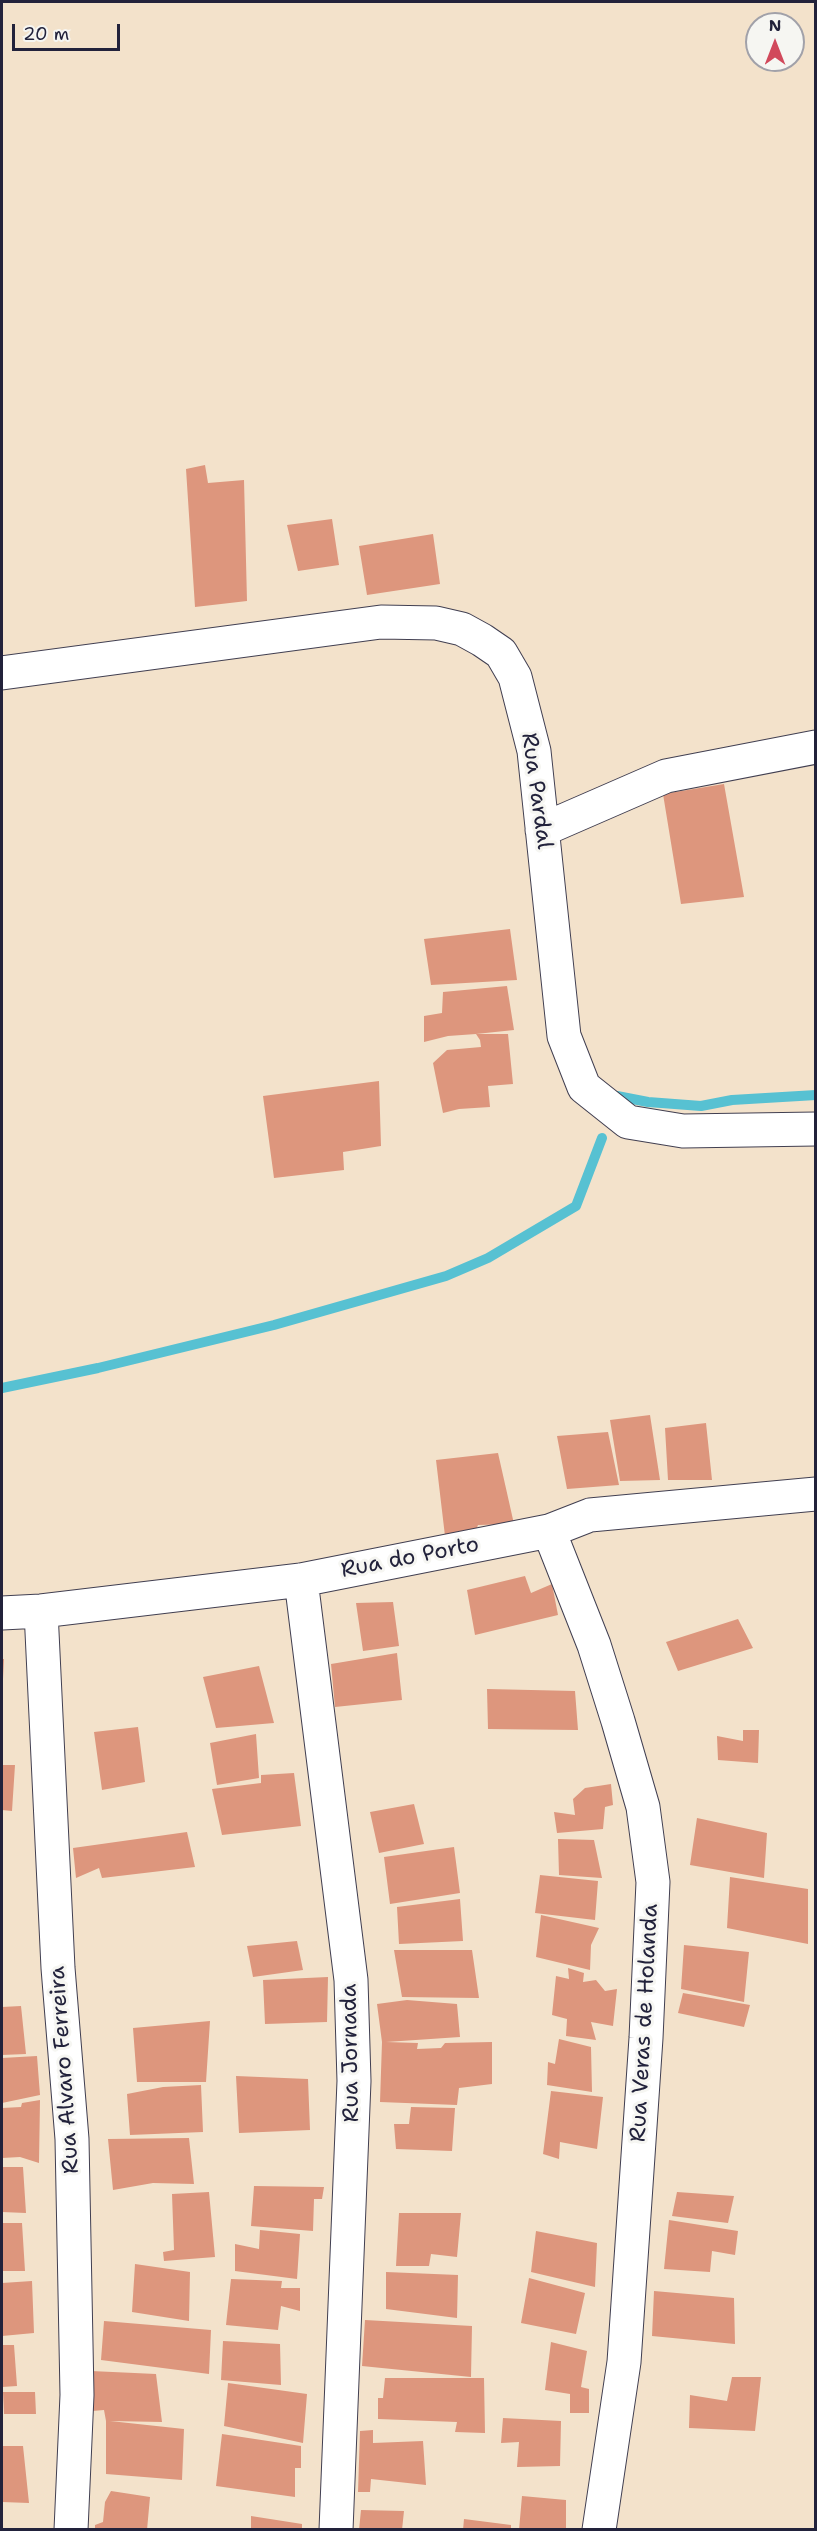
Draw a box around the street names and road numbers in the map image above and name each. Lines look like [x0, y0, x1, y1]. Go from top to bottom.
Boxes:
street label: Rua Pardal [515, 731, 557, 851]
street label: Rua do Porto [339, 1532, 481, 1584]
street label: Rua Veras de Holanda [626, 1903, 664, 2143]
street label: Rua Alvaro Ferreira [45, 1965, 85, 2175]
street label: Rua Jornada [337, 1983, 365, 2123]

